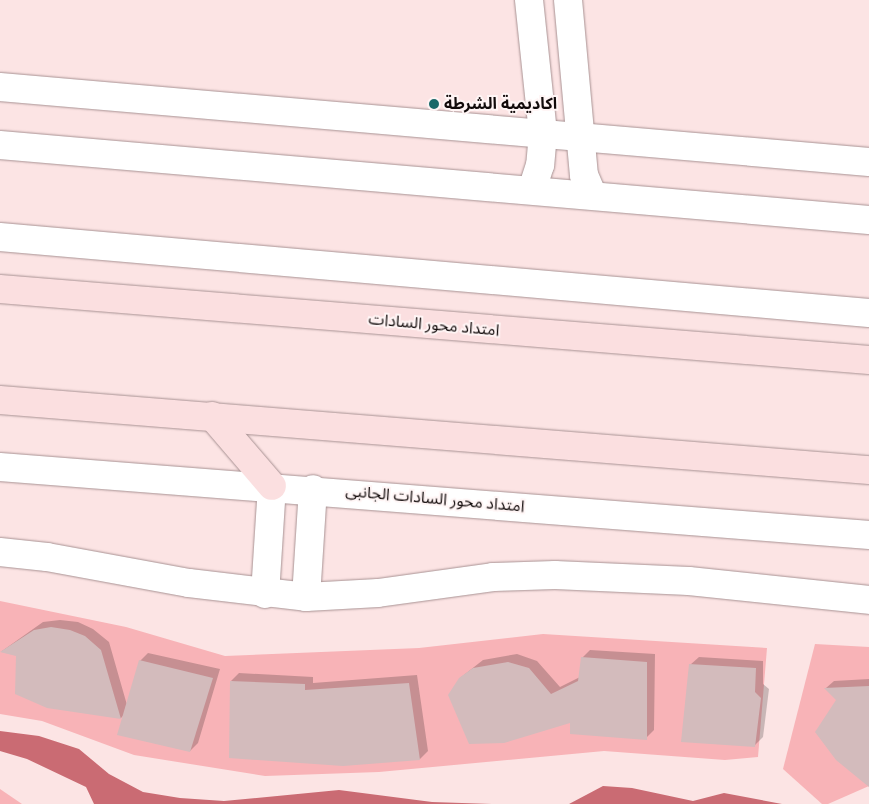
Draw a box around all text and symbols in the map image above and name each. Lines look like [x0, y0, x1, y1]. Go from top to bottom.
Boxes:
place label: اكاديمية الشرطة [444, 94, 557, 114]
marker: اكاديمية الشرطة [428, 98, 440, 110]
street label: امتداد محور السادات [368, 310, 500, 340]
street label: امتداد محور السادات الجانبى [345, 482, 525, 516]

